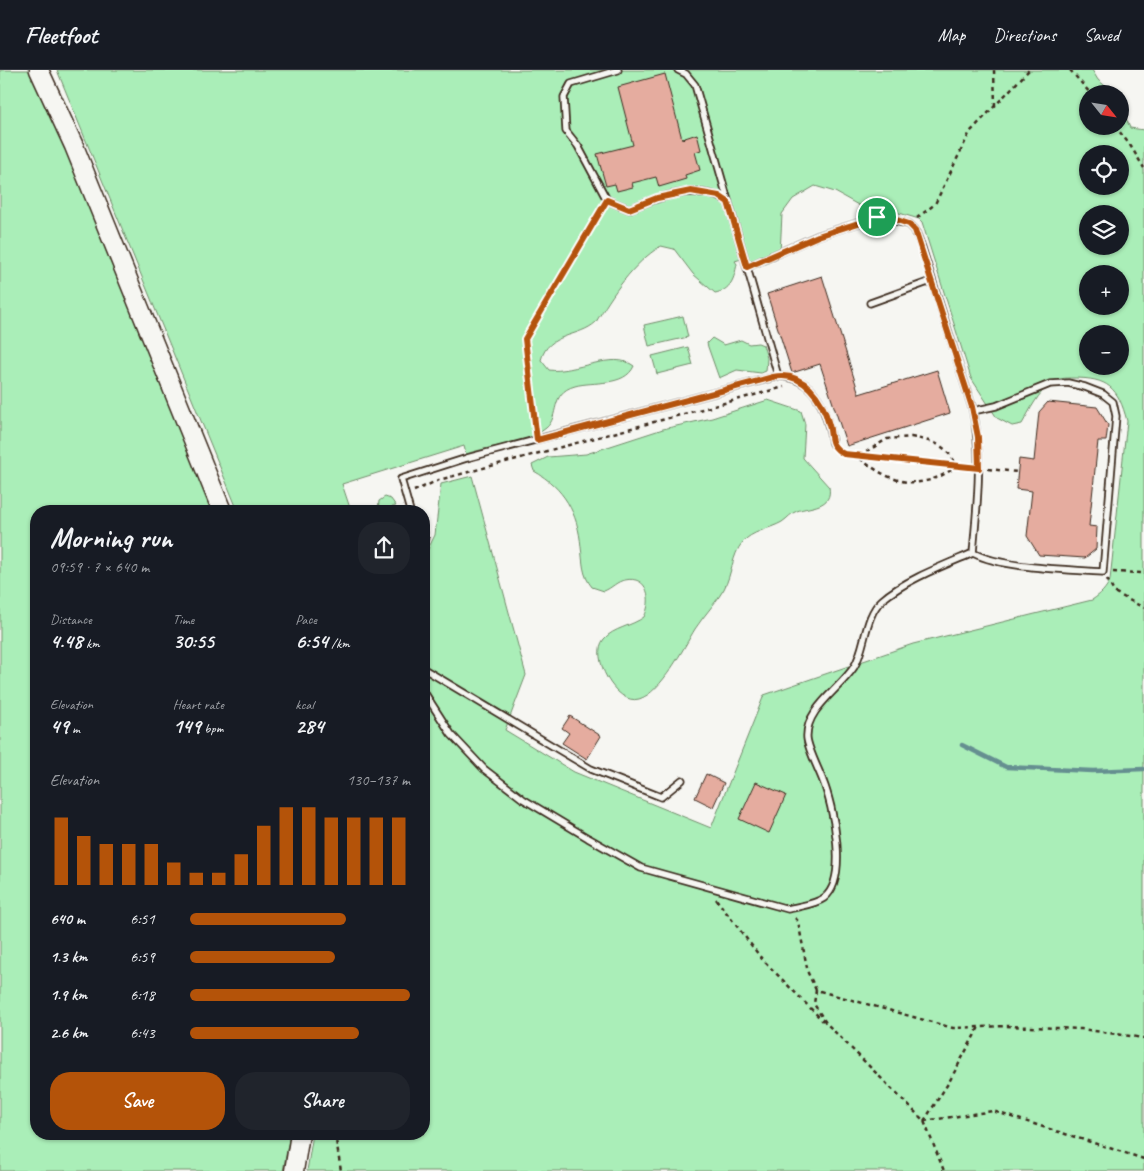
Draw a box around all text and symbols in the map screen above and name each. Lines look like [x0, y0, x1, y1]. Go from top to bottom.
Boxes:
text: Fleetfoot [25, 20, 97, 50]
text: Map [938, 24, 965, 46]
text: Directions [993, 24, 1056, 46]
text: Saved [1084, 24, 1119, 46]
north arrow [1079, 85, 1129, 135]
map controls [1079, 85, 1129, 375]
button: locate [1079, 145, 1129, 195]
pin [856, 196, 898, 238]
icon: arrive [863, 203, 891, 231]
button: layers [1079, 205, 1129, 255]
button: + [1079, 265, 1129, 315]
button: − [1079, 325, 1129, 375]
text: Morning run [50, 520, 172, 555]
button: share [358, 522, 410, 574]
text: 09:59 · 7 × 640 m [50, 557, 149, 577]
text: Distance [50, 611, 92, 628]
text: Time [173, 611, 194, 628]
text: Pace [295, 611, 317, 628]
text: 4.48 [50, 628, 83, 654]
text: 30:55 [173, 628, 214, 654]
text: 6:54 [295, 628, 328, 654]
text: km [83, 635, 100, 652]
text: /km [328, 635, 350, 652]
text: Elevation [50, 696, 93, 713]
text: Heart rate [173, 696, 224, 713]
text: kcal [295, 696, 314, 713]
text: 49 [50, 713, 69, 739]
text: 149 [173, 713, 201, 739]
text: 284 [295, 713, 324, 739]
text: m [69, 720, 80, 737]
text: bpm [201, 720, 223, 737]
text: Elevation [50, 770, 99, 790]
text: 130–137 m [347, 770, 410, 790]
text: 640 m [50, 909, 85, 929]
text: 6:51 [130, 909, 155, 929]
text: 1.3 km [50, 947, 87, 967]
text: 6:59 [130, 947, 155, 967]
text: 1.9 km [50, 985, 87, 1005]
text: 6:18 [130, 985, 155, 1005]
text: 2.6 km [50, 1023, 88, 1043]
text: 6:43 [130, 1023, 155, 1043]
button: Save [50, 1072, 225, 1130]
button: Share [235, 1072, 410, 1130]

